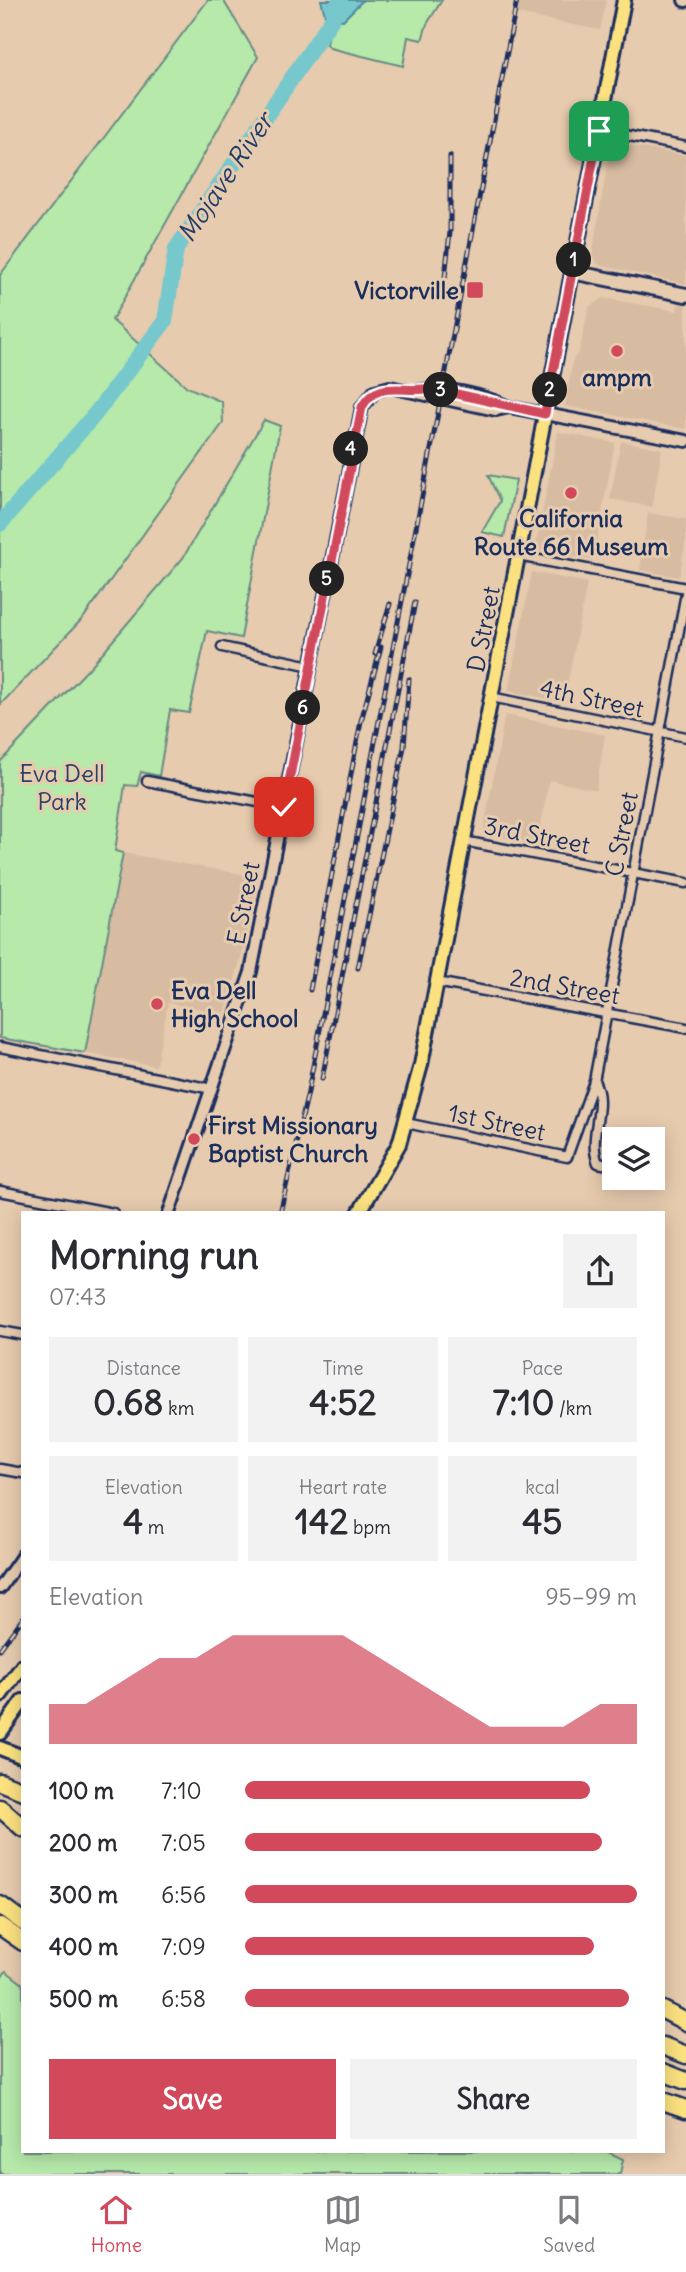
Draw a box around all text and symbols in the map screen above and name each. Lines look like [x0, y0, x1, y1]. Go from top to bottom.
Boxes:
pin [569, 101, 629, 161]
water label: Mojave River [170, 103, 282, 248]
icon: arrive [580, 112, 618, 150]
pin: 1 [556, 243, 592, 278]
text: 1 [570, 247, 577, 271]
place label: Victorville [354, 275, 459, 305]
marker: Victorville [465, 280, 485, 300]
marker: ampm [609, 343, 625, 359]
place label: ampm [582, 362, 652, 392]
pin: 3 [424, 372, 458, 408]
pin: 2 [532, 372, 568, 408]
text: 3 [435, 377, 446, 401]
text: 2 [544, 377, 555, 401]
pin: 4 [334, 432, 368, 466]
text: 4 [345, 436, 356, 460]
marker: California Route 66 Museum [563, 485, 579, 501]
place label: California Route 66 Museum [474, 503, 668, 561]
pin: 5 [310, 562, 344, 596]
text: 5 [321, 566, 332, 590]
street label: D Street [460, 584, 506, 674]
street label: 4th Street [537, 672, 647, 724]
pin: 6 [286, 690, 320, 726]
text: 6 [297, 695, 308, 719]
park label: Eva Dell Park [19, 758, 105, 816]
pin [254, 777, 314, 837]
icon: check [265, 788, 303, 826]
street label: C Street [598, 789, 644, 879]
street label: 3rd Street [482, 810, 592, 860]
street label: E Street [220, 859, 266, 947]
street label: 2nd Street [508, 962, 622, 1010]
place label: Eva Dell High School [171, 975, 298, 1033]
marker: Eva Dell High School [149, 996, 165, 1012]
street label: 1st Street [446, 1097, 548, 1147]
place label: First Missionary Baptist Church [208, 1110, 378, 1168]
map controls [602, 1127, 665, 1190]
button: layers [602, 1127, 665, 1190]
marker: First Missionary Baptist Church [186, 1131, 202, 1147]
text: Morning run [49, 1232, 259, 1279]
button: share [563, 1234, 637, 1308]
text: 07:43 [49, 1282, 107, 1311]
text: Distance [107, 1356, 181, 1380]
text: Time [322, 1356, 364, 1380]
text: Pace [522, 1356, 563, 1380]
text: 0.68 [93, 1380, 164, 1424]
text: 4:52 [309, 1380, 377, 1424]
text: 7:10 [492, 1380, 554, 1424]
text: km [164, 1396, 194, 1420]
text: /km [554, 1396, 592, 1420]
text: Elevation [105, 1475, 183, 1499]
text: Heart rate [299, 1475, 387, 1499]
text: kcal [525, 1475, 559, 1499]
text: 4 [123, 1499, 143, 1543]
text: 142 [295, 1499, 348, 1543]
text: 45 [522, 1499, 563, 1543]
text: m [143, 1515, 164, 1539]
text: bpm [348, 1515, 391, 1539]
text: Elevation [49, 1582, 143, 1611]
text: 95–99 m [545, 1582, 637, 1611]
text: 100 m [49, 1776, 114, 1805]
text: 7:10 [161, 1776, 202, 1805]
text: 200 m [49, 1828, 118, 1857]
text: 7:05 [161, 1828, 206, 1857]
text: 300 m [49, 1880, 118, 1909]
text: 6:56 [161, 1880, 206, 1909]
text: 400 m [49, 1932, 118, 1961]
text: 7:09 [161, 1932, 206, 1961]
text: 500 m [49, 1984, 118, 2013]
text: 6:58 [161, 1984, 206, 2013]
button: Save [49, 2059, 336, 2139]
button: Share [350, 2059, 637, 2139]
tab: Home [91, 2191, 142, 2257]
tab: Map [324, 2191, 362, 2257]
tab: Saved [543, 2191, 595, 2257]

